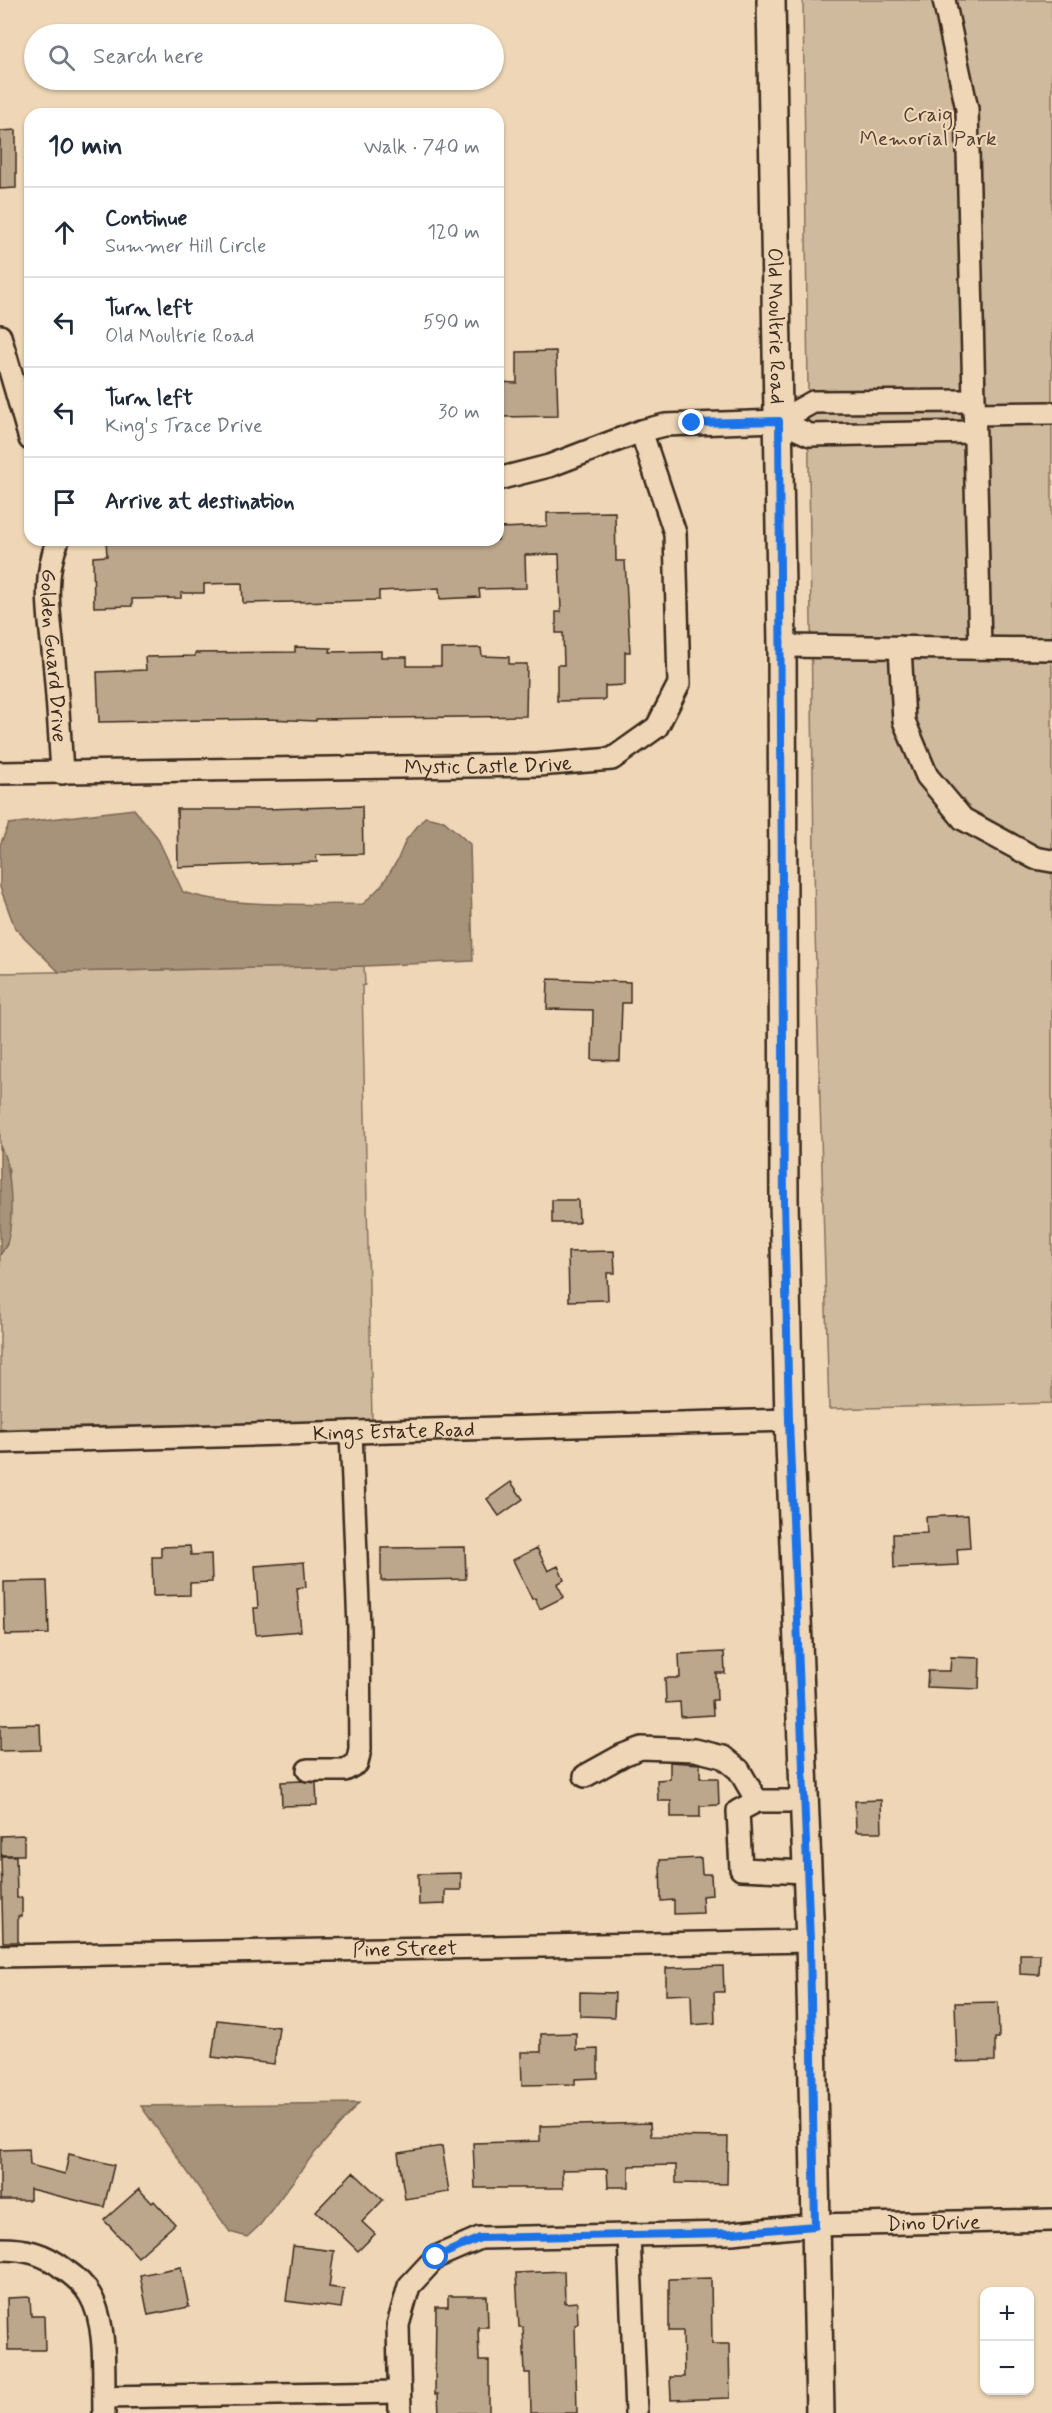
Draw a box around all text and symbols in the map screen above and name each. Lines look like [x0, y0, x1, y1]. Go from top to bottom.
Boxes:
search box [24, 24, 504, 90]
icon: search [45, 41, 78, 74]
text: Search here [93, 43, 204, 71]
park label: Craig Memorial Park [859, 101, 997, 153]
text: 10 min [48, 130, 123, 164]
text: Walk · 740 m [364, 134, 480, 161]
text: Continue [105, 205, 187, 233]
icon: ahead [48, 216, 81, 249]
text: 120 m [427, 219, 480, 246]
text: Summer Hill Circle [105, 233, 266, 260]
street label: Old Moultrie Road [760, 247, 791, 405]
text: Turn left [105, 295, 193, 323]
icon: left [48, 306, 81, 339]
text: 590 m [423, 309, 480, 336]
text: Old Moultrie Road [105, 323, 254, 350]
text: Turn left [105, 385, 193, 413]
icon: left [48, 396, 81, 429]
text: 30 m [438, 399, 480, 426]
route end [678, 409, 704, 435]
text: King's Trace Drive [105, 413, 263, 440]
icon: arrive [48, 486, 81, 519]
text: Arrive at destination [105, 488, 295, 516]
street label: Golden Guard Drive [33, 567, 73, 743]
street label: Mystic Castle Drive [404, 749, 573, 782]
street label: Kings Estate Road [312, 1416, 475, 1448]
street label: Pine Street [352, 1935, 458, 1964]
street label: Dino Drive [886, 2209, 981, 2238]
route start [422, 2243, 448, 2269]
map controls [980, 2287, 1034, 2395]
button: + [980, 2287, 1034, 2341]
button: − [980, 2341, 1034, 2395]

